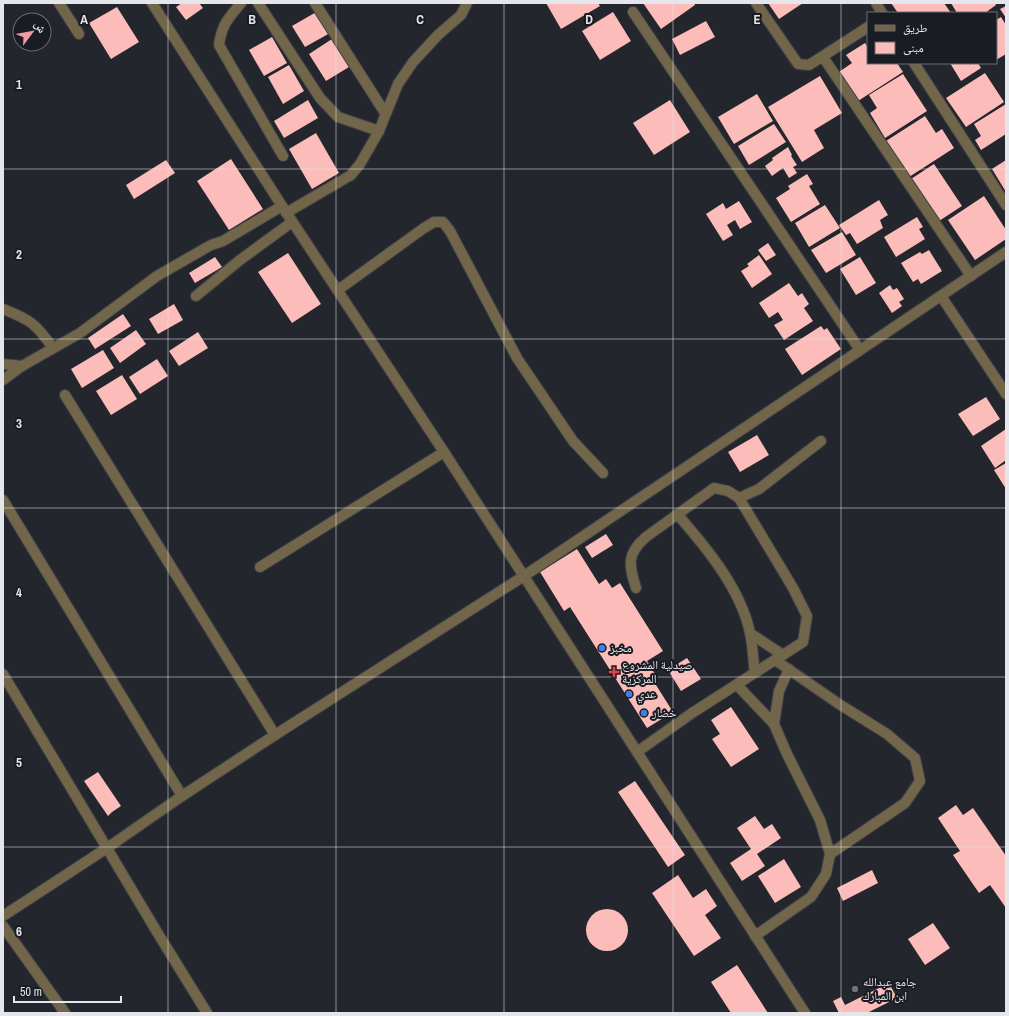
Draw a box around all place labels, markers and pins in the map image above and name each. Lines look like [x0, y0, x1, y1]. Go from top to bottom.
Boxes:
place label: مخبز [609, 640, 632, 656]
marker: مخبز [597, 643, 607, 653]
place label: صيدلية المشروع المركزية [622, 657, 693, 687]
marker: صيدلية المشروع المركزية [609, 667, 619, 677]
place label: عدي [637, 686, 656, 704]
marker: عدي [624, 689, 634, 699]
place label: خضار [651, 705, 677, 721]
marker: خضار [639, 708, 649, 718]
place label: جامع عبدالله ابن المبارك [863, 974, 917, 1004]
marker: جامع عبدالله ابن المبارك [850, 984, 860, 994]

